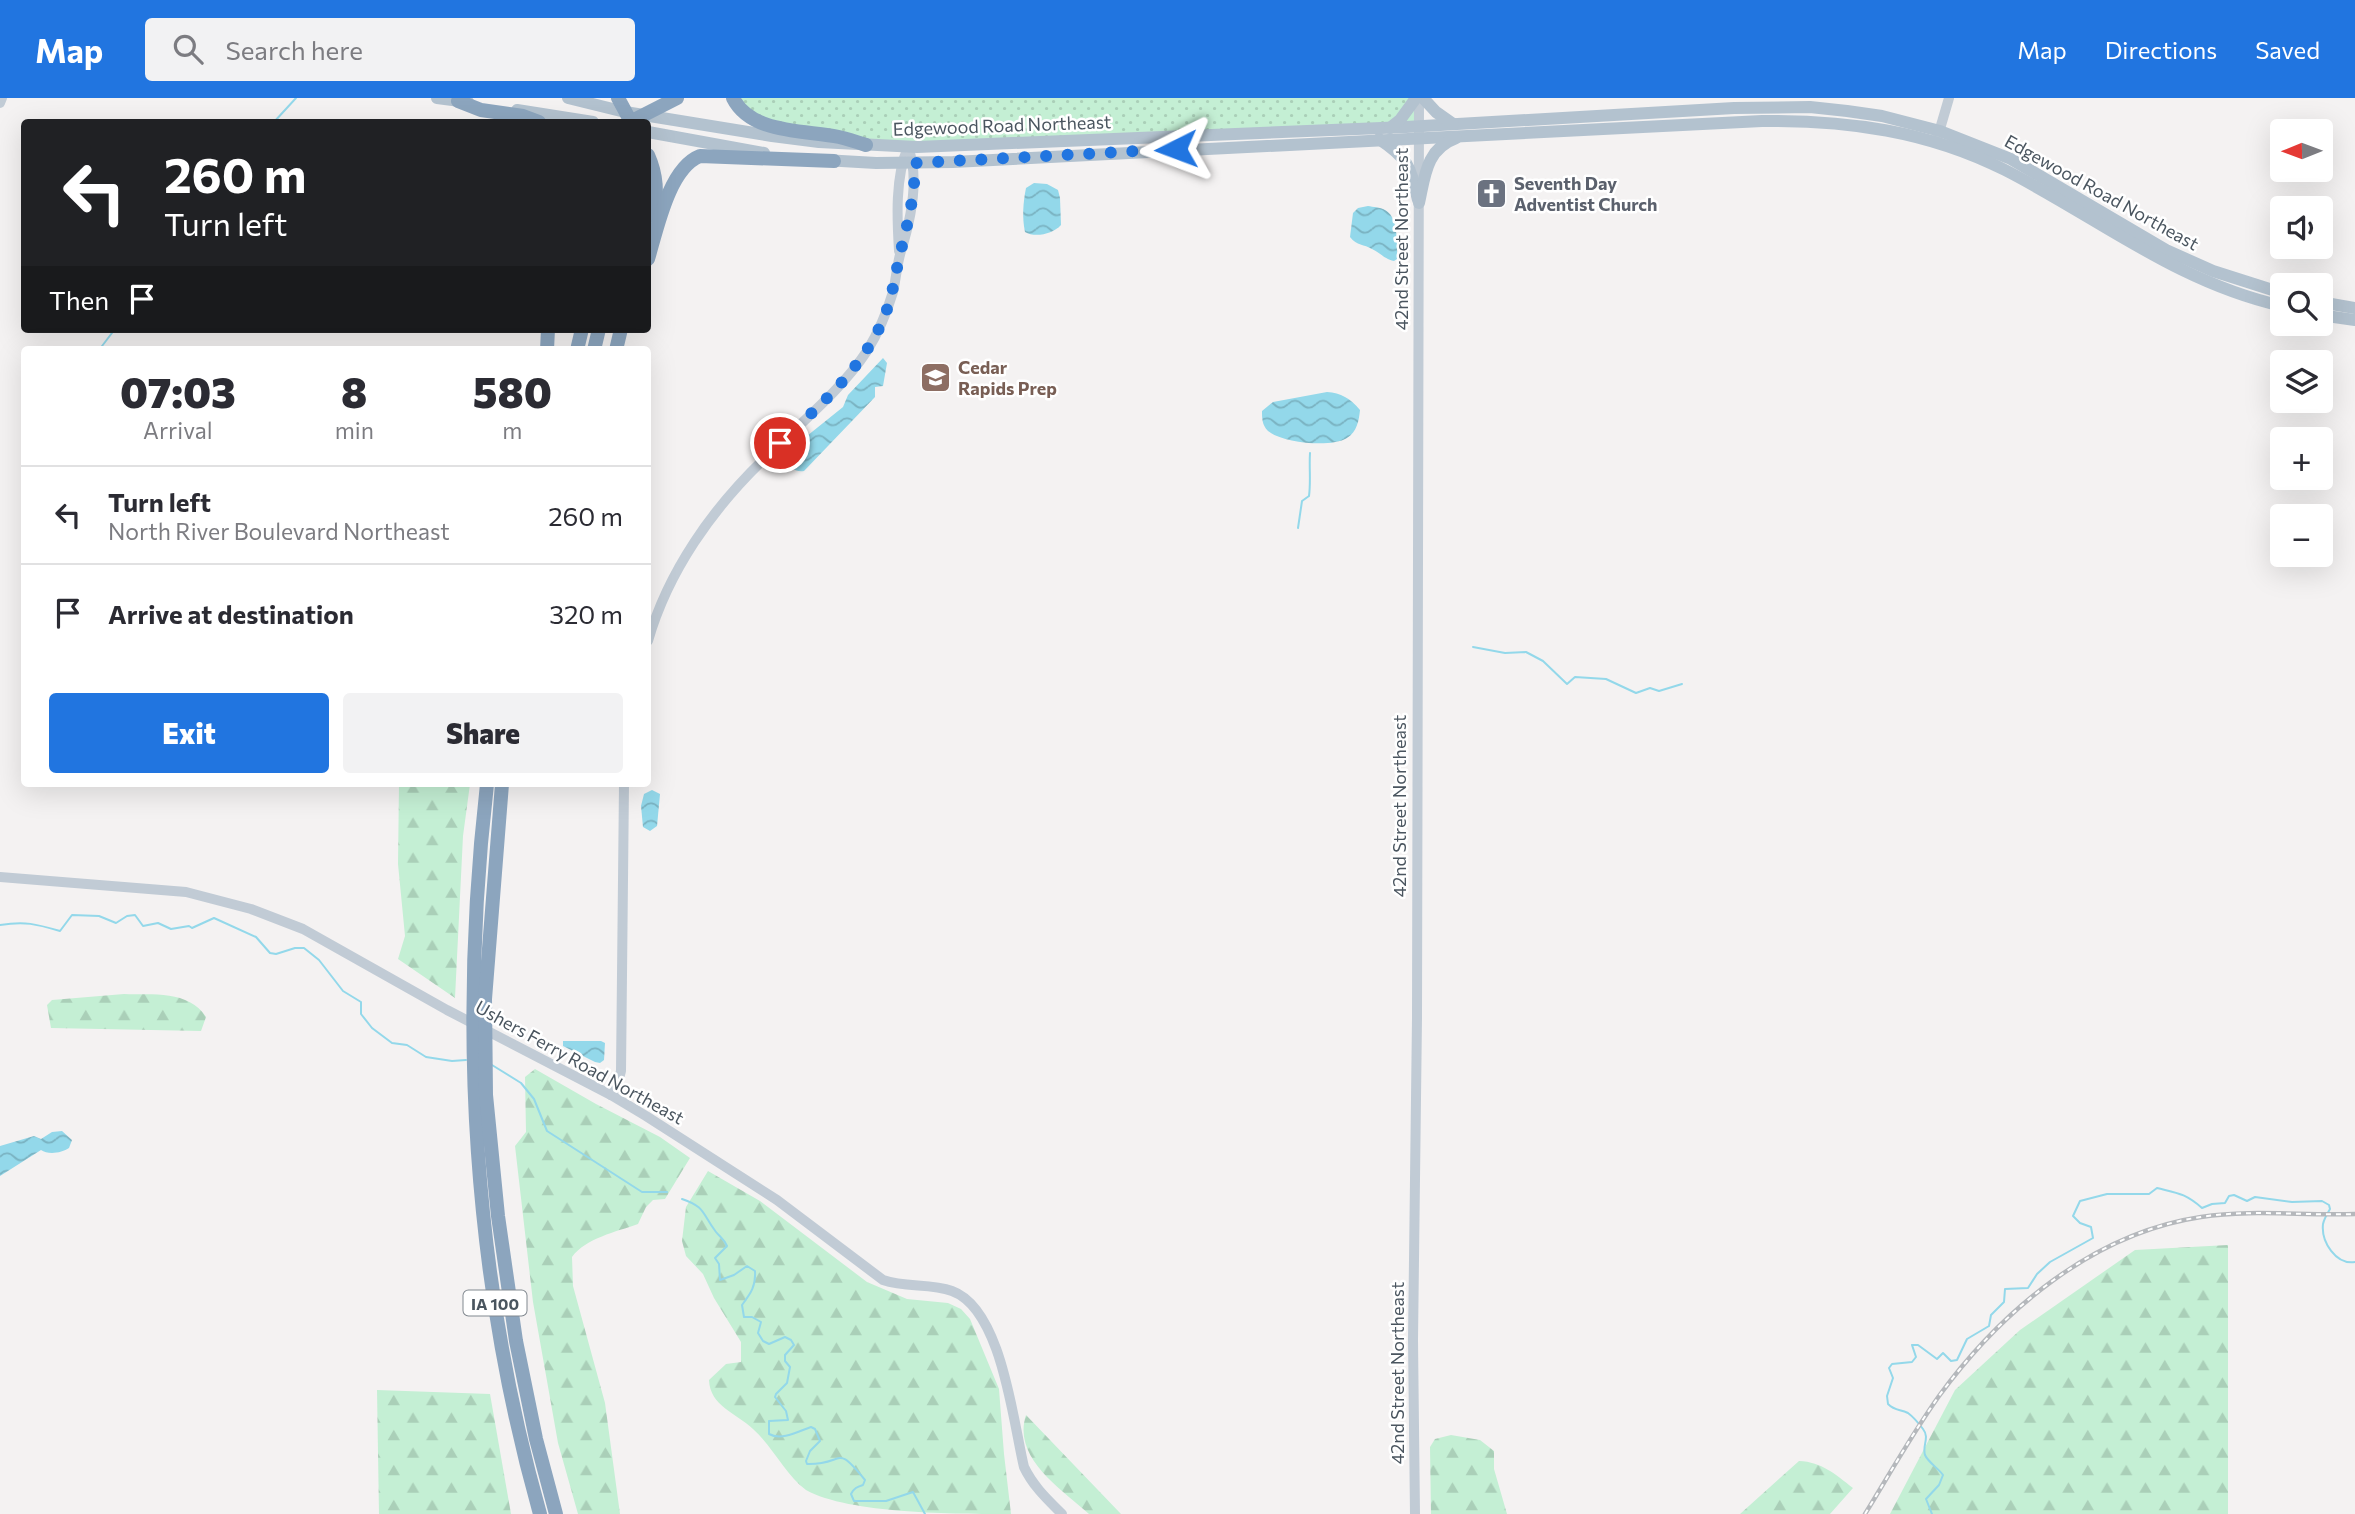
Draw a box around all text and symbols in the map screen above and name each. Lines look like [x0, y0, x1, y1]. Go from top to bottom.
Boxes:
search box [145, 18, 635, 81]
text: Map [35, 29, 103, 70]
icon: search [169, 30, 207, 68]
text: Search here [225, 34, 363, 65]
text: Map [2017, 35, 2067, 64]
text: Directions [2105, 35, 2217, 64]
text: Saved [2255, 35, 2320, 64]
street label: Edgewood Road Northeast [892, 110, 1112, 140]
position arrow [1139, 112, 1213, 186]
north arrow [2270, 119, 2333, 182]
map controls [2270, 119, 2333, 567]
street label: Edgewood Road Northeast [2001, 129, 2203, 255]
text: 260 m [164, 143, 306, 203]
icon: left [49, 147, 140, 238]
street label: 42nd Street Northeast [1390, 148, 1412, 330]
place label: Seventh Day Adventist Church [1514, 172, 1658, 215]
church icon: Seventh Day Adventist Church [1474, 176, 1508, 210]
button: sound [2270, 196, 2333, 259]
text: Turn left [164, 203, 288, 243]
button: search [2270, 273, 2333, 336]
icon: arrive [123, 280, 161, 318]
text: Then [49, 284, 109, 315]
button: layers [2270, 350, 2333, 413]
place label: Cedar Rapids Prep [958, 356, 1057, 399]
school or university icon: Cedar Rapids Prep [918, 360, 952, 394]
text: 07:03 [120, 365, 236, 417]
text: 8 [341, 365, 367, 417]
text: 580 [473, 365, 552, 417]
pin [750, 413, 810, 473]
text: Arrival [143, 416, 213, 444]
text: min [335, 416, 374, 444]
text: m [502, 416, 522, 444]
icon: arrive [761, 424, 799, 462]
button: + [2270, 427, 2333, 490]
text: Turn left [108, 486, 211, 517]
icon: left [49, 496, 87, 534]
text: 260 m [548, 500, 623, 531]
button: − [2270, 504, 2333, 567]
text: North River Boulevard Northeast [108, 517, 450, 545]
icon: arrive [49, 594, 87, 632]
text: Arrive at destination [108, 598, 354, 629]
text: 320 m [549, 598, 623, 629]
button: Exit [49, 693, 329, 773]
button: Share [343, 693, 623, 773]
street label: 42nd Street Northeast [1388, 715, 1410, 897]
street label: Ushers Ferry Road Northeast [472, 995, 688, 1129]
street label: 42nd Street Northeast [1386, 1282, 1408, 1464]
road number: IA 100 [463, 1290, 526, 1316]

